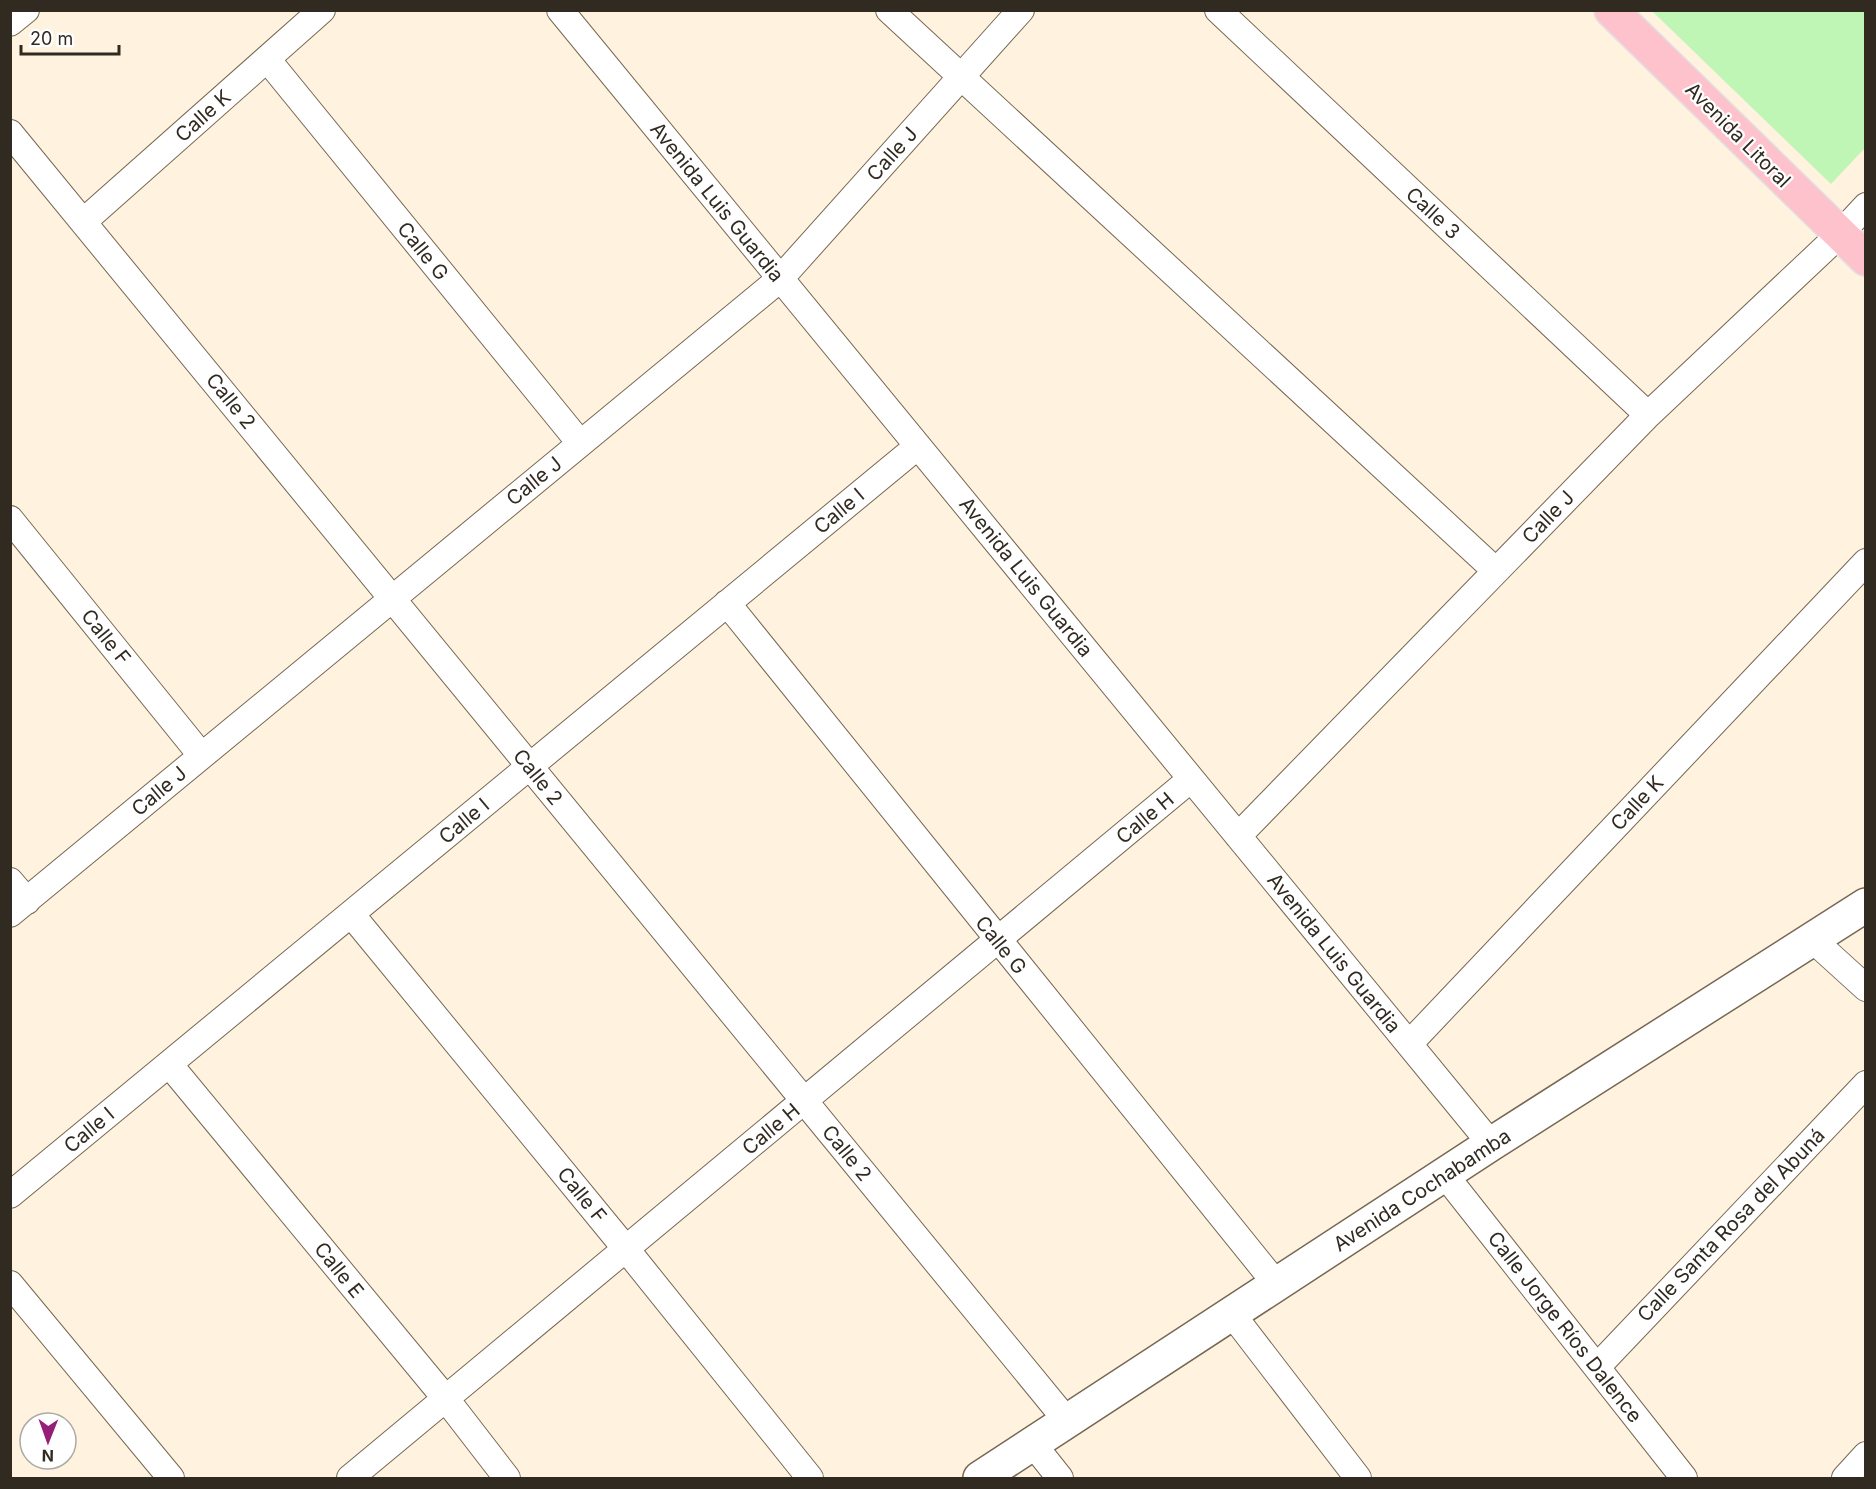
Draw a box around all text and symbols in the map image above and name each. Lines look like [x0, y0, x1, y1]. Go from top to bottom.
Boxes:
scale bar [21, 18, 118, 56]
text: 20 m [30, 28, 73, 49]
street label: Avenida Litoral [1680, 77, 1796, 193]
street label: Calle K [170, 85, 236, 147]
street label: Avenida Luis Guardia [645, 117, 789, 287]
street label: Calle J [862, 122, 922, 186]
street label: Calle 3 [1401, 182, 1465, 244]
street label: Calle G [392, 217, 454, 285]
street label: Calle 2 [201, 368, 261, 434]
street label: Calle J [501, 451, 567, 511]
street label: Calle I [809, 483, 869, 539]
street label: Calle J [1517, 486, 1579, 548]
street label: Avenida Luis Guardia [954, 492, 1098, 662]
street label: Calle F [76, 604, 136, 670]
street label: Calle 2 [508, 744, 568, 810]
street label: Calle J [127, 761, 191, 821]
street label: Calle K [1606, 771, 1668, 835]
street label: Calle H [1111, 787, 1179, 849]
street label: Calle I [434, 793, 494, 849]
street label: Avenida Luis Guardia [1262, 868, 1406, 1038]
street label: Calle G [970, 911, 1032, 979]
street label: Calle H [737, 1098, 805, 1160]
street label: Calle I [59, 1102, 119, 1158]
street label: Calle 2 [817, 1120, 877, 1186]
street label: Calle Santa Rosa del Abuná [1632, 1123, 1830, 1327]
street label: Avenida Cochabamba [1329, 1124, 1515, 1256]
street label: Calle F [552, 1162, 612, 1228]
street label: Calle Jorge Ríos Dalence [1483, 1227, 1647, 1427]
street label: Calle E [309, 1237, 369, 1303]
north arrow [18, 1411, 78, 1471]
text: N [41, 1446, 54, 1466]

